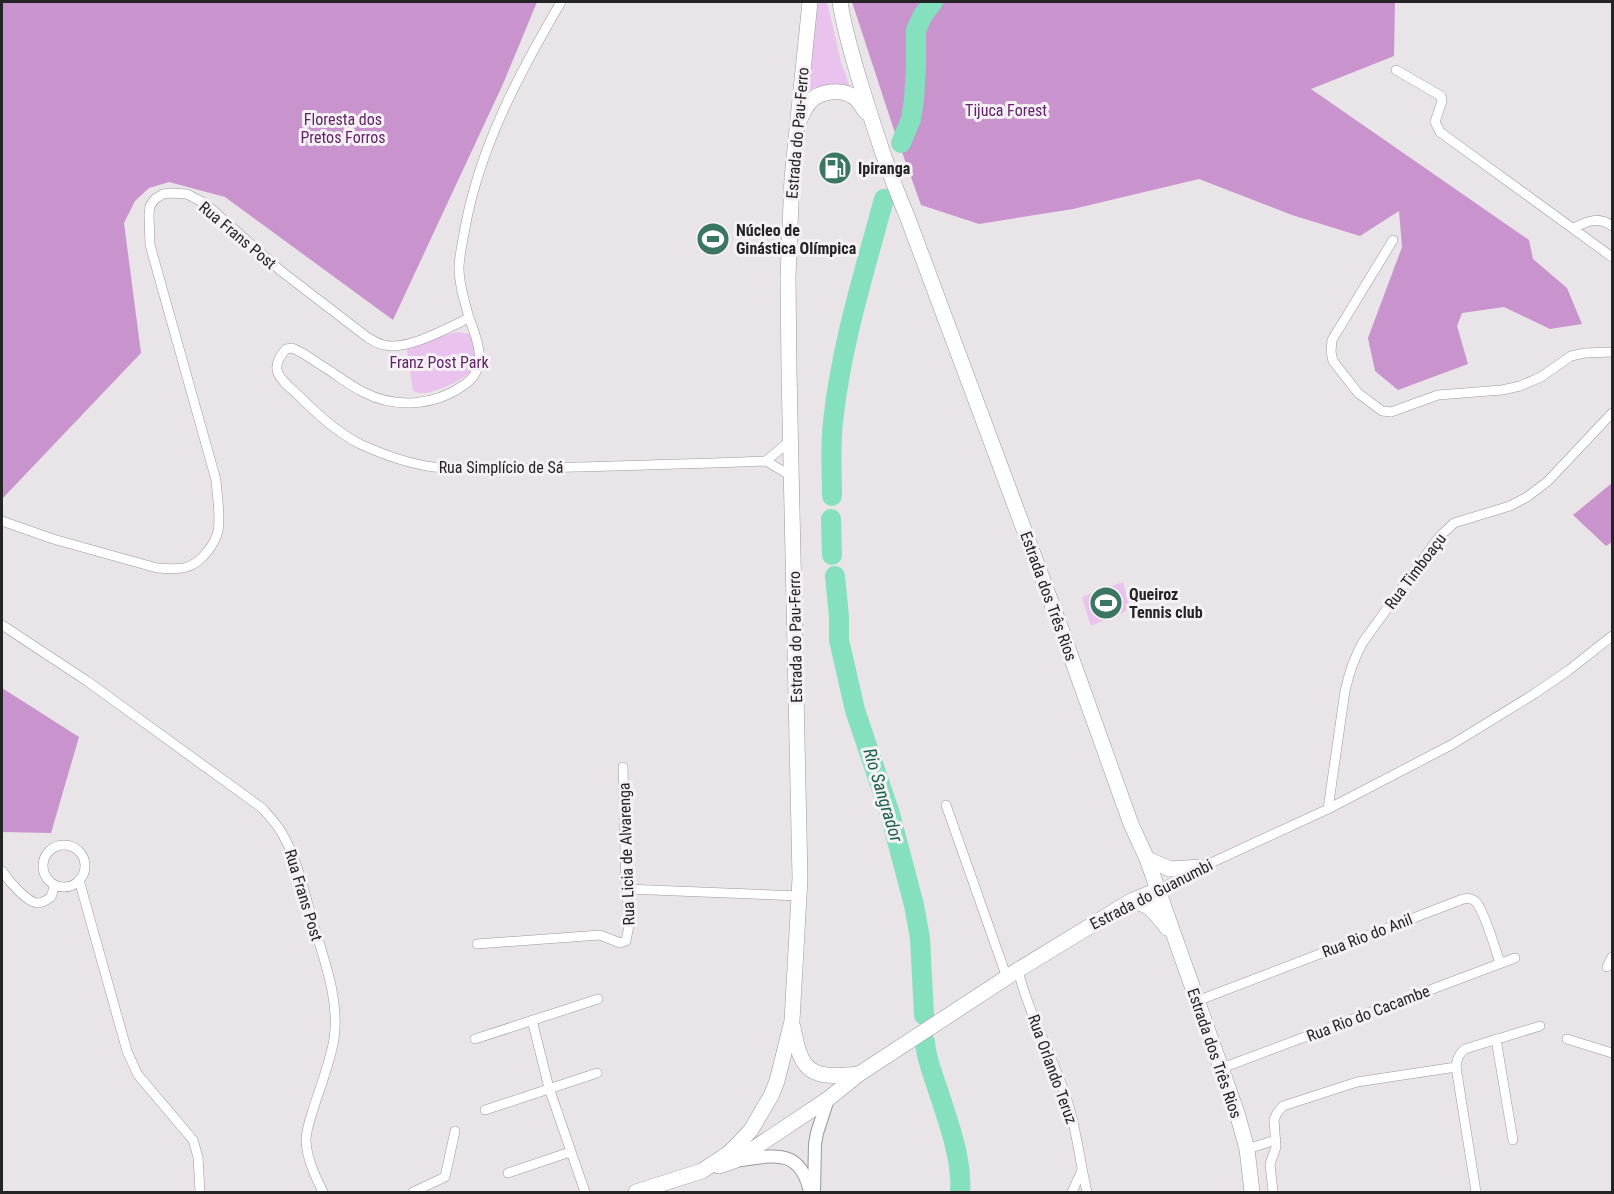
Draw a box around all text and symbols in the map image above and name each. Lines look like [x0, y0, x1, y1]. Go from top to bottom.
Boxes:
street label: Estrada do Pau-Ferro [782, 66, 813, 200]
park label: Tijuca Forest [965, 101, 1047, 120]
park label: Floresta dos Pretos Forros [300, 110, 386, 147]
fuel station icon: Ipiranga [817, 150, 853, 186]
place label: Ipiranga [858, 159, 911, 178]
street label: Rua Frans Post [195, 198, 280, 273]
sports icon: Núcleo de Ginástica Olímpica [695, 221, 731, 257]
place label: Núcleo de Ginástica Olímpica [736, 221, 857, 258]
park label: Franz Post Park [389, 353, 489, 372]
street label: Rua Simplício de Sá [439, 458, 563, 477]
street label: Estrada dos Três Rios [1016, 529, 1081, 664]
street label: Rua Timboaçu [1381, 530, 1450, 613]
street label: Estrada do Pau-Ferro [785, 571, 806, 703]
sports icon: Queiroz Tennis club [1088, 585, 1124, 621]
place label: Queiroz Tennis club [1129, 585, 1203, 622]
water label: Rio Sangrador [859, 746, 908, 845]
street label: Rua Licia de Alvarenga [615, 782, 638, 926]
street label: Rua Frans Post [281, 847, 327, 944]
street label: Estrada do Guanumbi [1087, 855, 1216, 934]
street label: Rua Rio do Anil [1319, 910, 1415, 961]
street label: Rua Rio do Cacambe [1304, 981, 1432, 1046]
street label: Estrada dos Três Rios [1183, 986, 1246, 1121]
street label: Rua Orlando Teruz [1024, 1012, 1081, 1127]

